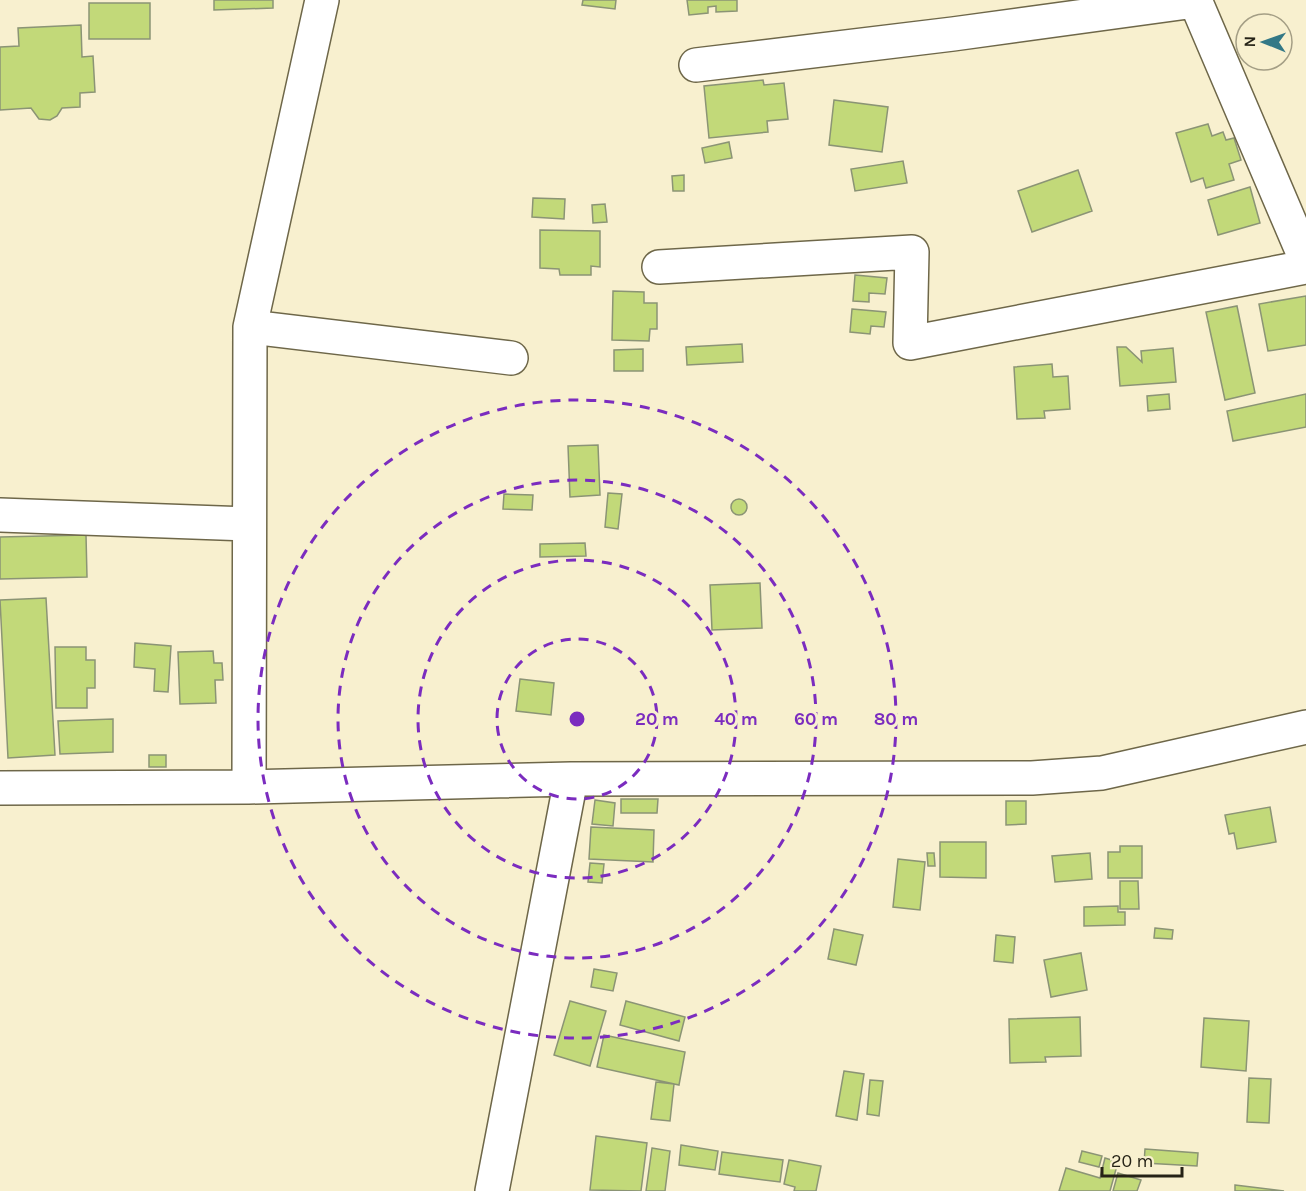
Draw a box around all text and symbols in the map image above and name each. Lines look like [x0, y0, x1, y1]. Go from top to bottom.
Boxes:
north arrow [1234, 12, 1294, 72]
text: N [1240, 36, 1259, 48]
text: 20 m [635, 708, 679, 730]
text: 40 m [714, 708, 758, 730]
text: 60 m [794, 708, 838, 730]
text: 80 m [874, 708, 918, 730]
centre of rings [567, 709, 587, 729]
scale bar [1102, 1140, 1182, 1178]
text: 20 m [1111, 1150, 1153, 1172]

